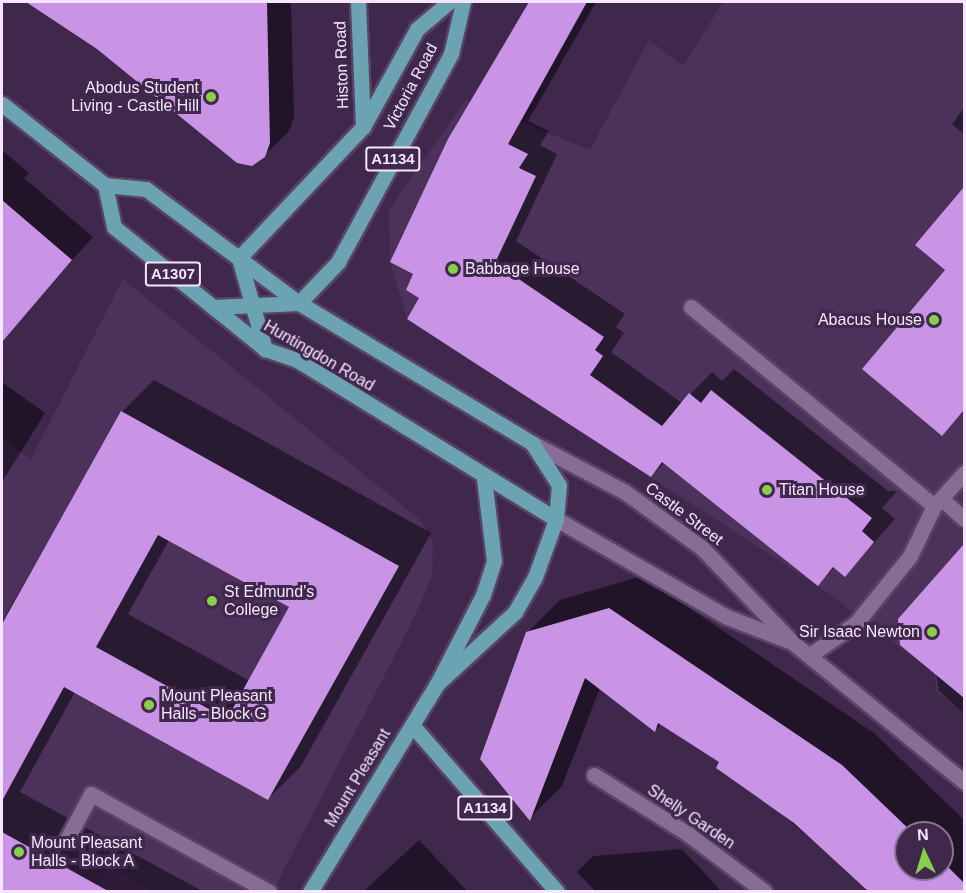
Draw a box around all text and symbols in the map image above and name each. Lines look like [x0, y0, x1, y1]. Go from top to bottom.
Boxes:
street label: Histon Road [331, 21, 353, 109]
street label: Victoria Road [380, 40, 442, 134]
place label: Abodus Student Living - Castle Hill [71, 78, 199, 116]
marker: Abodus Student Living - Castle Hill [204, 90, 218, 104]
road number: A1134 [364, 147, 422, 171]
place label: Babbage House [465, 259, 580, 279]
road number: A1307 [144, 262, 201, 286]
marker: Babbage House [446, 262, 460, 276]
place label: Abacus House [818, 310, 922, 330]
marker: Abacus House [927, 313, 941, 327]
street label: Huntingdon Road [260, 317, 378, 395]
street label: Castle Street [641, 479, 727, 549]
place label: Titan House [779, 480, 865, 500]
marker: Titan House [760, 483, 774, 497]
place label: St Edmund's College [224, 582, 314, 620]
marker: St Edmund's College [205, 594, 219, 608]
place label: Sir Isaac Newton [799, 622, 920, 642]
marker: Sir Isaac Newton [925, 625, 939, 639]
place label: Mount Pleasant Halls - Block G [161, 686, 272, 724]
marker: Mount Pleasant Halls - Block G [142, 698, 156, 712]
street label: Mount Pleasant [321, 725, 395, 831]
street label: Shelly Garden [644, 781, 738, 853]
road number: A1134 [456, 796, 514, 820]
north arrow [894, 821, 954, 881]
text: N [916, 826, 929, 843]
place label: Mount Pleasant Halls - Block A [31, 833, 142, 871]
marker: Mount Pleasant Halls - Block A [12, 845, 26, 859]

